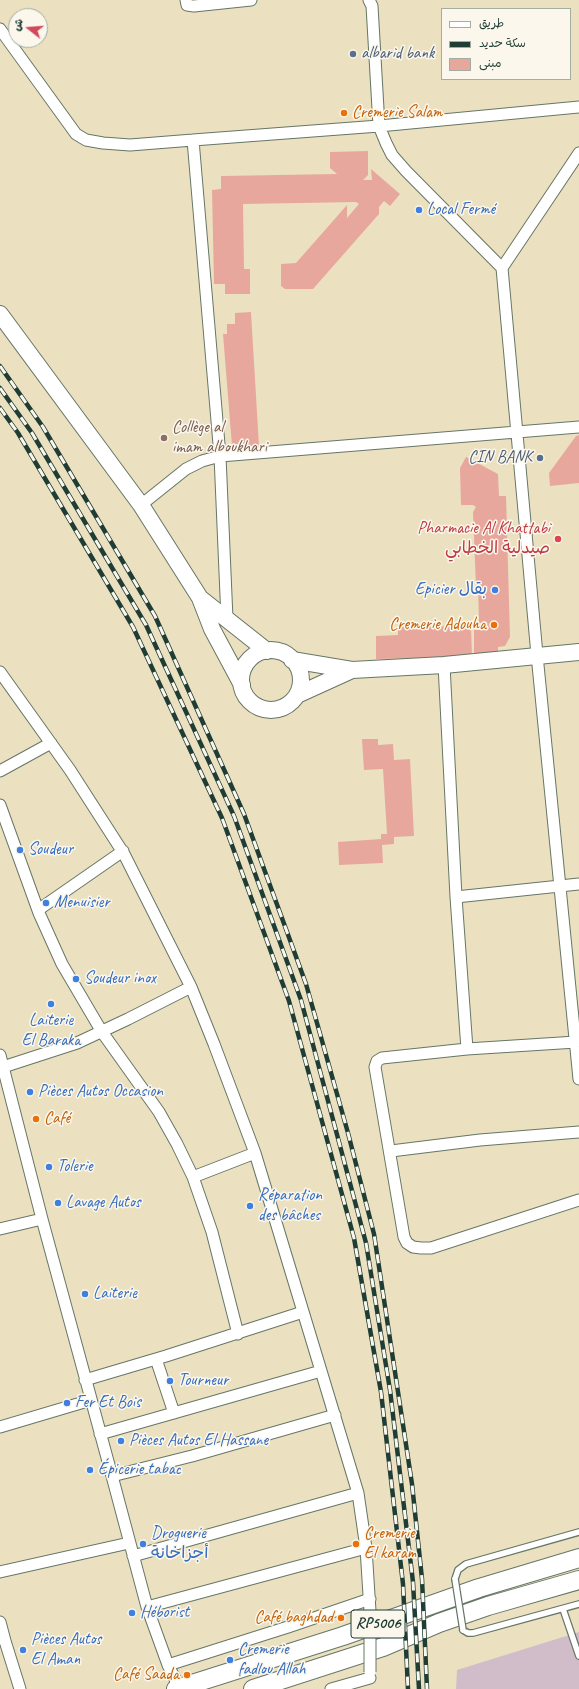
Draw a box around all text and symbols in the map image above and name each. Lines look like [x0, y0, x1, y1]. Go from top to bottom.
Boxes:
north arrow [8, 8, 48, 48]
legend [441, 8, 571, 80]
text: طريق [479, 15, 504, 31]
text: ش [9, 17, 26, 33]
text: سكة حديد [479, 35, 526, 51]
place label: albarid bank [361, 44, 434, 64]
marker: albarid bank [348, 49, 358, 59]
text: مبنى [479, 55, 502, 71]
place label: Cremerie Salam [352, 103, 442, 123]
marker: Cremerie Salam [339, 108, 349, 118]
place label: Local Fermé [427, 200, 495, 220]
marker: Local Fermé [414, 205, 424, 215]
place label: Collège al imam alboukhari [172, 418, 267, 458]
marker: Collège al imam alboukhari [159, 433, 169, 443]
place label: CIN BANK [468, 448, 532, 468]
marker: CIN BANK [535, 453, 545, 463]
place label: Pharmacie Al Khattabi صيدلية الخطابي [417, 519, 550, 559]
marker: Pharmacie Al Khattabi صيدلية الخطابي [553, 534, 563, 544]
place label: Epicier بقال [415, 580, 487, 600]
marker: Epicier بقال [490, 585, 500, 595]
place label: Cremerie Adouha [389, 615, 486, 635]
marker: Cremerie Adouha [489, 620, 499, 630]
place label: Soudeur [28, 840, 73, 860]
marker: Soudeur [15, 845, 25, 855]
place label: Menuisier [54, 893, 110, 913]
marker: Menuisier [41, 898, 51, 908]
place label: Soudeur inox [84, 969, 156, 989]
marker: Soudeur inox [71, 974, 81, 984]
marker: Laiterie El Baraka [46, 999, 56, 1009]
place label: Laiterie El Baraka [22, 1011, 80, 1051]
place label: Pièces Autos Occasion [38, 1082, 163, 1102]
marker: Pièces Autos Occasion [25, 1087, 35, 1097]
place label: Café [44, 1109, 70, 1129]
marker: Café [31, 1114, 41, 1124]
place label: Tolerie [57, 1157, 92, 1177]
marker: Tolerie [44, 1162, 54, 1172]
place label: Réparation des bâches [258, 1186, 322, 1226]
place label: Lavage Autos [66, 1193, 141, 1213]
marker: Lavage Autos [53, 1198, 63, 1208]
marker: Réparation des bâches [245, 1201, 255, 1211]
place label: Laiterie [93, 1284, 137, 1304]
marker: Laiterie [80, 1289, 90, 1299]
place label: Tourneur [178, 1371, 228, 1391]
marker: Tourneur [165, 1376, 175, 1386]
place label: Fer Et Bois [75, 1393, 141, 1413]
marker: Fer Et Bois [62, 1398, 72, 1408]
place label: Pièces Autos El Hassane [129, 1431, 268, 1451]
marker: Pièces Autos El Hassane [116, 1436, 126, 1446]
place label: Épicerie tabac [98, 1460, 181, 1480]
marker: Épicerie tabac [85, 1465, 95, 1475]
place label: Droguerie أجزاخانة [151, 1524, 208, 1564]
place label: Cremerie El karam [364, 1524, 416, 1564]
marker: Droguerie أجزاخانة [138, 1539, 148, 1549]
marker: Cremerie El karam [351, 1539, 361, 1549]
place label: Héborist [140, 1603, 189, 1623]
marker: Héborist [127, 1608, 137, 1618]
place label: Café baghdad [254, 1608, 333, 1628]
road number: RP5006 [351, 1610, 405, 1638]
marker: Café baghdad [336, 1613, 346, 1623]
place label: Pièces Autos El Aman [31, 1630, 101, 1670]
place label: Cremerie fadlou Allah [238, 1640, 306, 1680]
marker: Pièces Autos El Aman [18, 1645, 28, 1655]
marker: Cremerie fadlou Allah [225, 1655, 235, 1665]
place label: Café Saada [113, 1665, 179, 1685]
marker: Café Saada [182, 1670, 192, 1680]

